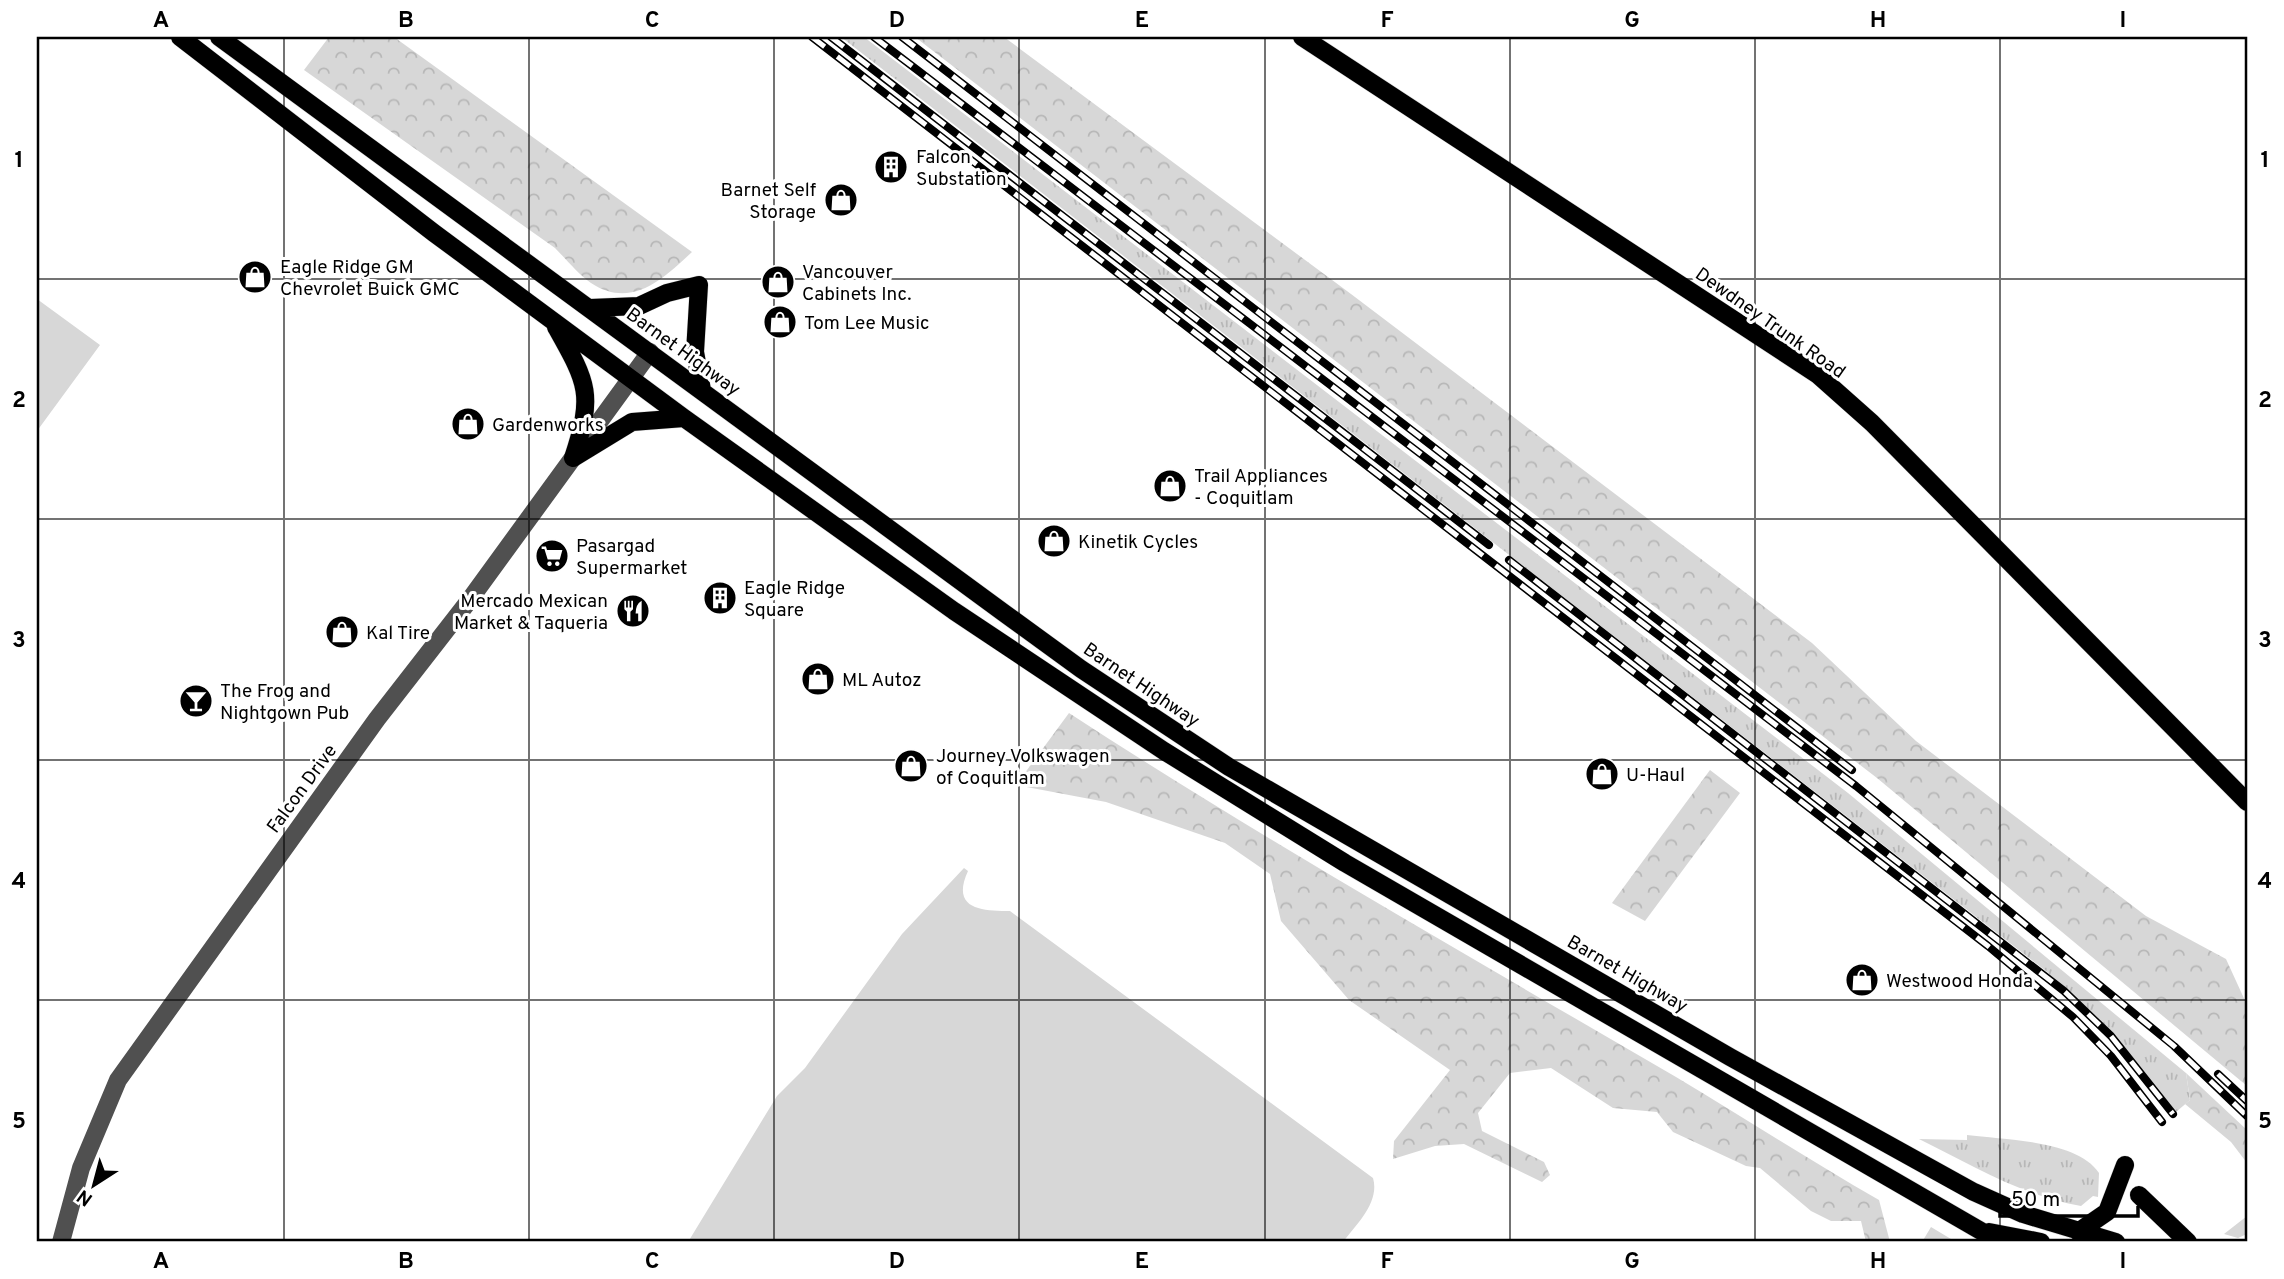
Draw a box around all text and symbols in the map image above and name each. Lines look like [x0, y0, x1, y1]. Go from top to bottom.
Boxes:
text: A [153, 7, 169, 36]
text: B [398, 7, 414, 36]
text: C [645, 7, 659, 36]
text: D [889, 7, 905, 36]
text: E [1135, 7, 1149, 36]
text: F [1380, 7, 1394, 36]
text: G [1624, 7, 1640, 36]
text: H [1870, 7, 1886, 36]
text: I [2120, 7, 2126, 36]
place label: Falcon Substation [916, 146, 1007, 192]
text: 1 [14, 147, 24, 176]
text: 1 [2260, 147, 2270, 176]
building icon: Falcon Substation [872, 148, 910, 186]
place label: Barnet Self Storage [721, 179, 817, 225]
shop icon: Barnet Self Storage [822, 181, 860, 219]
place label: Eagle Ridge GM Chevrolet Buick GMC [280, 256, 460, 302]
shop icon: Eagle Ridge GM Chevrolet Buick GMC [236, 258, 274, 296]
place label: Vancouver Cabinets Inc. [802, 261, 912, 307]
shop icon: Vancouver Cabinets Inc. [759, 263, 797, 301]
street label: Dewdney Trunk Road [1690, 263, 1850, 385]
street label: Barnet Highway [621, 303, 745, 402]
shop icon: Tom Lee Music [761, 303, 799, 341]
place label: Tom Lee Music [804, 312, 930, 336]
text: 2 [12, 387, 26, 416]
text: 2 [2258, 387, 2272, 416]
shop icon: Gardenworks [449, 405, 487, 443]
place label: Gardenworks [492, 414, 604, 438]
place label: Trail Appliances - Coquitlam [1194, 465, 1328, 511]
shop icon: Trail Appliances - Coquitlam [1151, 467, 1189, 505]
shop icon: Kinetik Cycles [1035, 522, 1073, 560]
place label: Kinetik Cycles [1078, 531, 1198, 555]
place label: Pasargad Supermarket [576, 535, 687, 581]
supermarket icon: Pasargad Supermarket [533, 537, 571, 575]
place label: Eagle Ridge Square [744, 577, 845, 623]
building icon: Eagle Ridge Square [701, 579, 739, 617]
place label: Mercado Mexican Market & Taqueria [454, 590, 608, 636]
restaurant icon: Mercado Mexican Market & Taqueria [614, 592, 652, 630]
shop icon: Kal Tire [323, 613, 361, 651]
place label: Kal Tire [366, 622, 430, 646]
text: 3 [12, 627, 26, 656]
text: 3 [2258, 627, 2272, 656]
street label: Barnet Highway [1078, 638, 1204, 734]
shop icon: ML Autoz [799, 660, 837, 698]
place label: ML Autoz [842, 669, 922, 693]
place label: The Frog and Nightgown Pub [220, 680, 349, 726]
bar icon: The Frog and Nightgown Pub [177, 682, 215, 720]
street label: Falcon Drive [262, 740, 343, 838]
place label: Journey Volkswagen of Coquitlam [936, 745, 1110, 791]
shop icon: Journey Volkswagen of Coquitlam [892, 747, 930, 785]
shop icon: U-Haul [1583, 755, 1621, 793]
place label: U-Haul [1626, 764, 1685, 788]
text: 4 [12, 868, 26, 897]
text: 4 [2258, 868, 2272, 897]
street label: Barnet Highway [1562, 930, 1692, 1019]
shop icon: Westwood Honda [1843, 961, 1881, 999]
place label: Westwood Honda [1886, 970, 2033, 994]
text: 5 [12, 1108, 26, 1137]
text: 5 [2258, 1108, 2272, 1137]
north arrow [60, 1150, 130, 1220]
scale bar [2000, 1174, 2139, 1218]
text: N [73, 1183, 98, 1211]
text: 50 m [2011, 1187, 2060, 1214]
text: A [153, 1248, 169, 1277]
text: B [398, 1248, 414, 1277]
text: C [645, 1248, 659, 1277]
text: D [889, 1248, 905, 1277]
text: E [1135, 1248, 1149, 1277]
text: F [1380, 1248, 1394, 1277]
text: G [1624, 1248, 1640, 1277]
text: H [1870, 1248, 1886, 1277]
text: I [2120, 1248, 2126, 1277]

